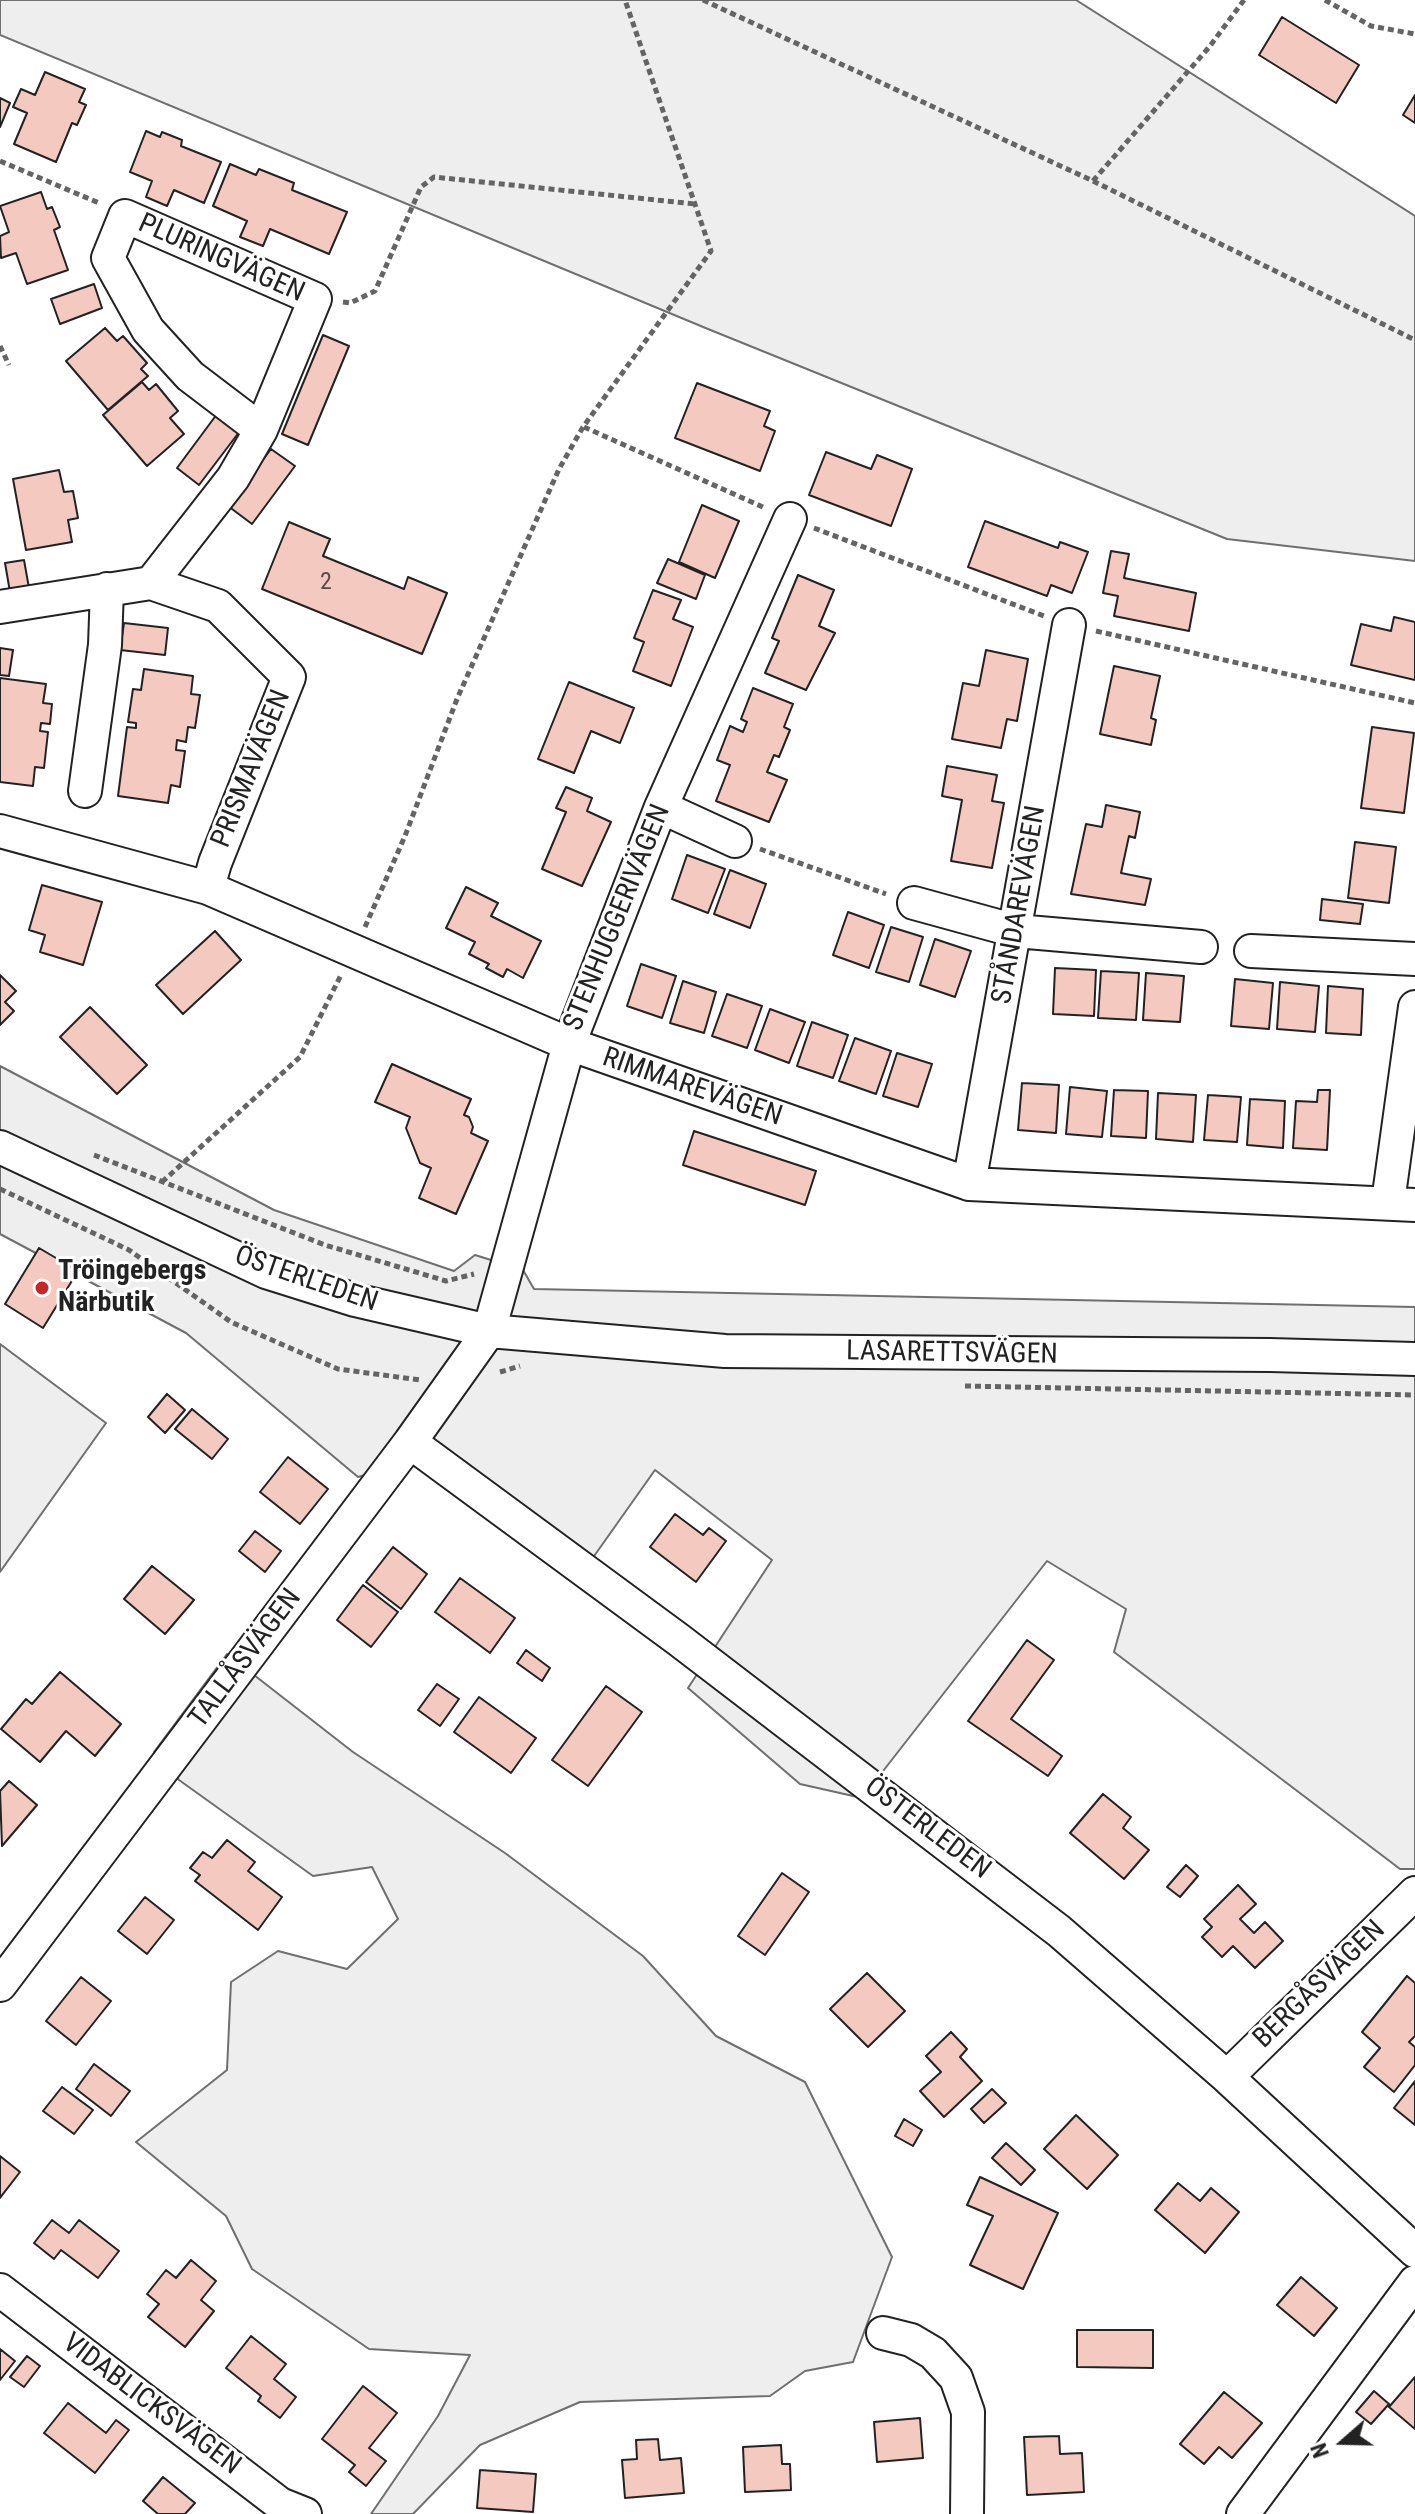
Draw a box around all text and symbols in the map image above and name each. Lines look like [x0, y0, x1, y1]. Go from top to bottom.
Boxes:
street label: PLURINGVÄGEN [133, 207, 309, 311]
house number: 2 [320, 569, 332, 597]
street label: PRISMAVÄGEN [205, 685, 299, 853]
street label: STENHUGGERIVÄGEN [557, 800, 679, 1036]
street label: STÅNDAREVÄGEN [986, 803, 1054, 1007]
street label: RIMMAREVÄGEN [598, 1042, 786, 1134]
street label: ÖSTERLEDEN [230, 1240, 382, 1320]
place label: Tröingebergs Närbutik [58, 1255, 206, 1321]
marker: Tröingebergs Närbutik [33, 1279, 51, 1297]
street label: LASARETTSVÄGEN [846, 1335, 1058, 1373]
street label: TALLÅSVÄGEN [183, 1583, 309, 1735]
street label: ÖSTERLEDEN [857, 1771, 997, 1887]
street label: BERGÅSVÄGEN [1247, 1914, 1393, 2056]
street label: VIDABLICKSVÄGEN [55, 2327, 247, 2483]
north arrow [1303, 2402, 1383, 2482]
text: N [1306, 2440, 1334, 2461]

